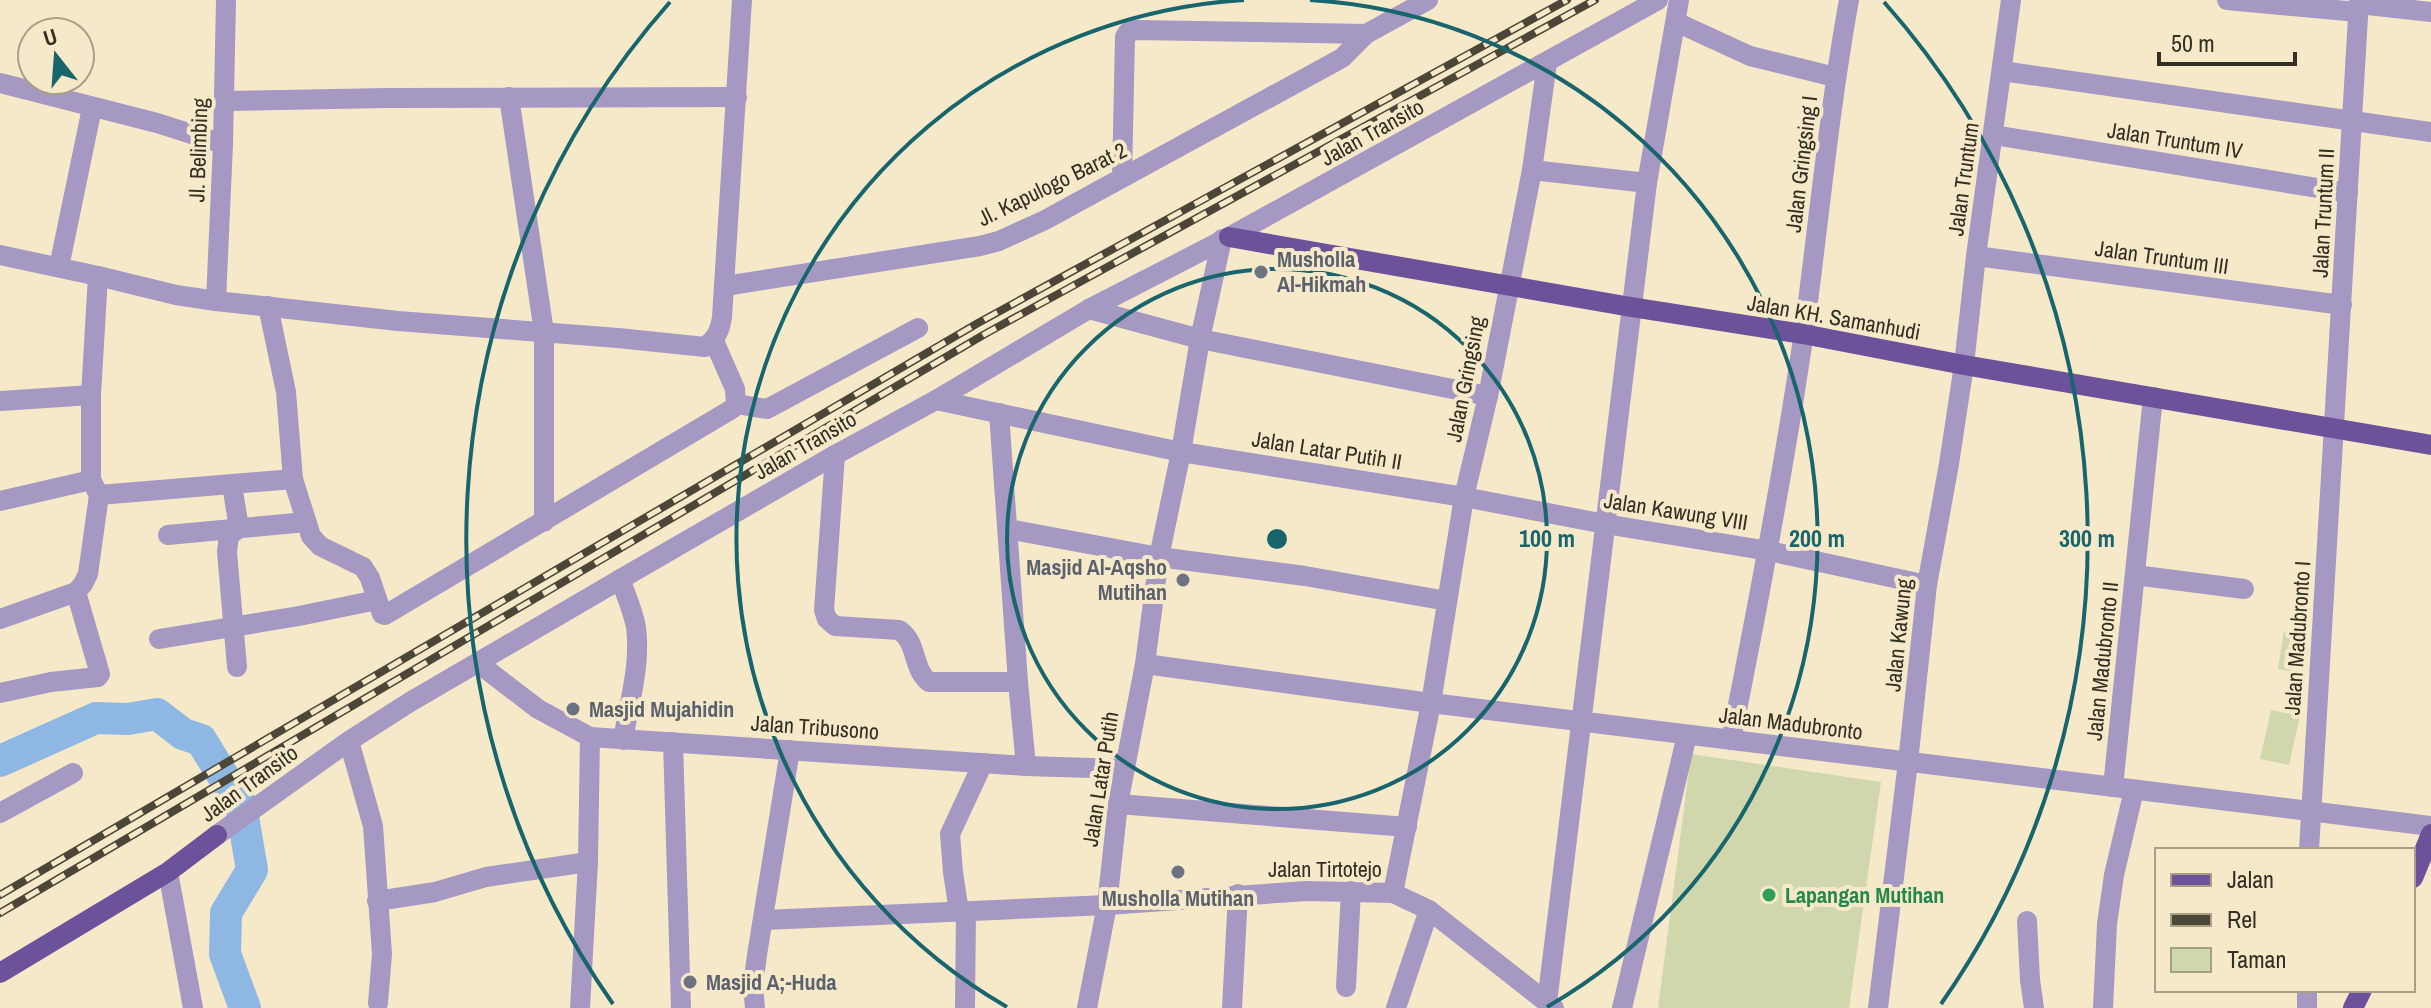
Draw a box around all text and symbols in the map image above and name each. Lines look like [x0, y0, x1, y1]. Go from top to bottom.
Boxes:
north arrow [16, 16, 96, 96]
scale bar [2159, 16, 2295, 66]
text: U [40, 21, 61, 53]
text: 50 m [2171, 27, 2215, 59]
street label: Jalan Transito [1315, 91, 1429, 173]
street label: Jalan Gringsing I [1778, 94, 1824, 234]
street label: Jl. Belimbing [181, 97, 215, 203]
street label: Jalan Truntum IV [2105, 115, 2245, 165]
street label: Jalan Truntum [1940, 120, 1986, 238]
street label: Jl. Kapulogo Barat 2 [972, 135, 1132, 233]
street label: Jalan Truntum II [2305, 148, 2341, 278]
street label: Jalan Truntum III [2093, 233, 2231, 281]
place label: Musholla Al-Hikmah [1277, 244, 1366, 299]
marker: Musholla Al-Hikmah [1252, 263, 1270, 281]
street label: Jalan KH. Samanhudi [1745, 287, 1923, 347]
street label: Jalan Gringsing [1438, 314, 1492, 444]
street label: Jalan Transito [748, 404, 862, 486]
street label: Jalan Latar Putih II [1250, 423, 1404, 477]
street label: Jalan Kawung VIII [1602, 485, 1750, 537]
text: 100 m [1519, 522, 1575, 554]
text: 200 m [1789, 522, 1845, 554]
text: 300 m [2059, 522, 2115, 554]
centre of rings [1263, 525, 1291, 553]
place label: Masjid Al-Aqsho Mutihan [1026, 552, 1167, 607]
street label: Jalan Madubronto I [2277, 560, 2317, 716]
marker: Masjid Al-Aqsho Mutihan [1174, 571, 1192, 589]
street label: Jalan Kawung [1877, 577, 1919, 693]
street label: Jalan Madubronto II [2079, 580, 2125, 742]
place label: Masjid Mujahidin [589, 694, 734, 724]
street label: Jalan Madubronto [1717, 699, 1865, 747]
marker: Masjid Mujahidin [564, 700, 582, 718]
street label: Jalan Tribusono [750, 708, 880, 746]
street label: Jalan Latar Putih [1075, 709, 1125, 849]
street label: Jalan Transito [194, 738, 304, 828]
legend [2155, 848, 2415, 992]
street label: Jalan Tirtotejo [1268, 854, 1382, 884]
marker: Musholla Mutihan [1169, 863, 1187, 881]
text: Jalan [2227, 863, 2274, 895]
place label: Lapangan Mutihan [1785, 880, 1944, 910]
place label: Musholla Mutihan [1102, 883, 1254, 913]
marker: Lapangan Mutihan [1760, 886, 1778, 904]
text: Rel [2227, 903, 2257, 935]
text: Taman [2227, 943, 2286, 975]
place label: Masjid A;-Huda [706, 967, 837, 997]
marker: Masjid A;-Huda [681, 973, 699, 991]

